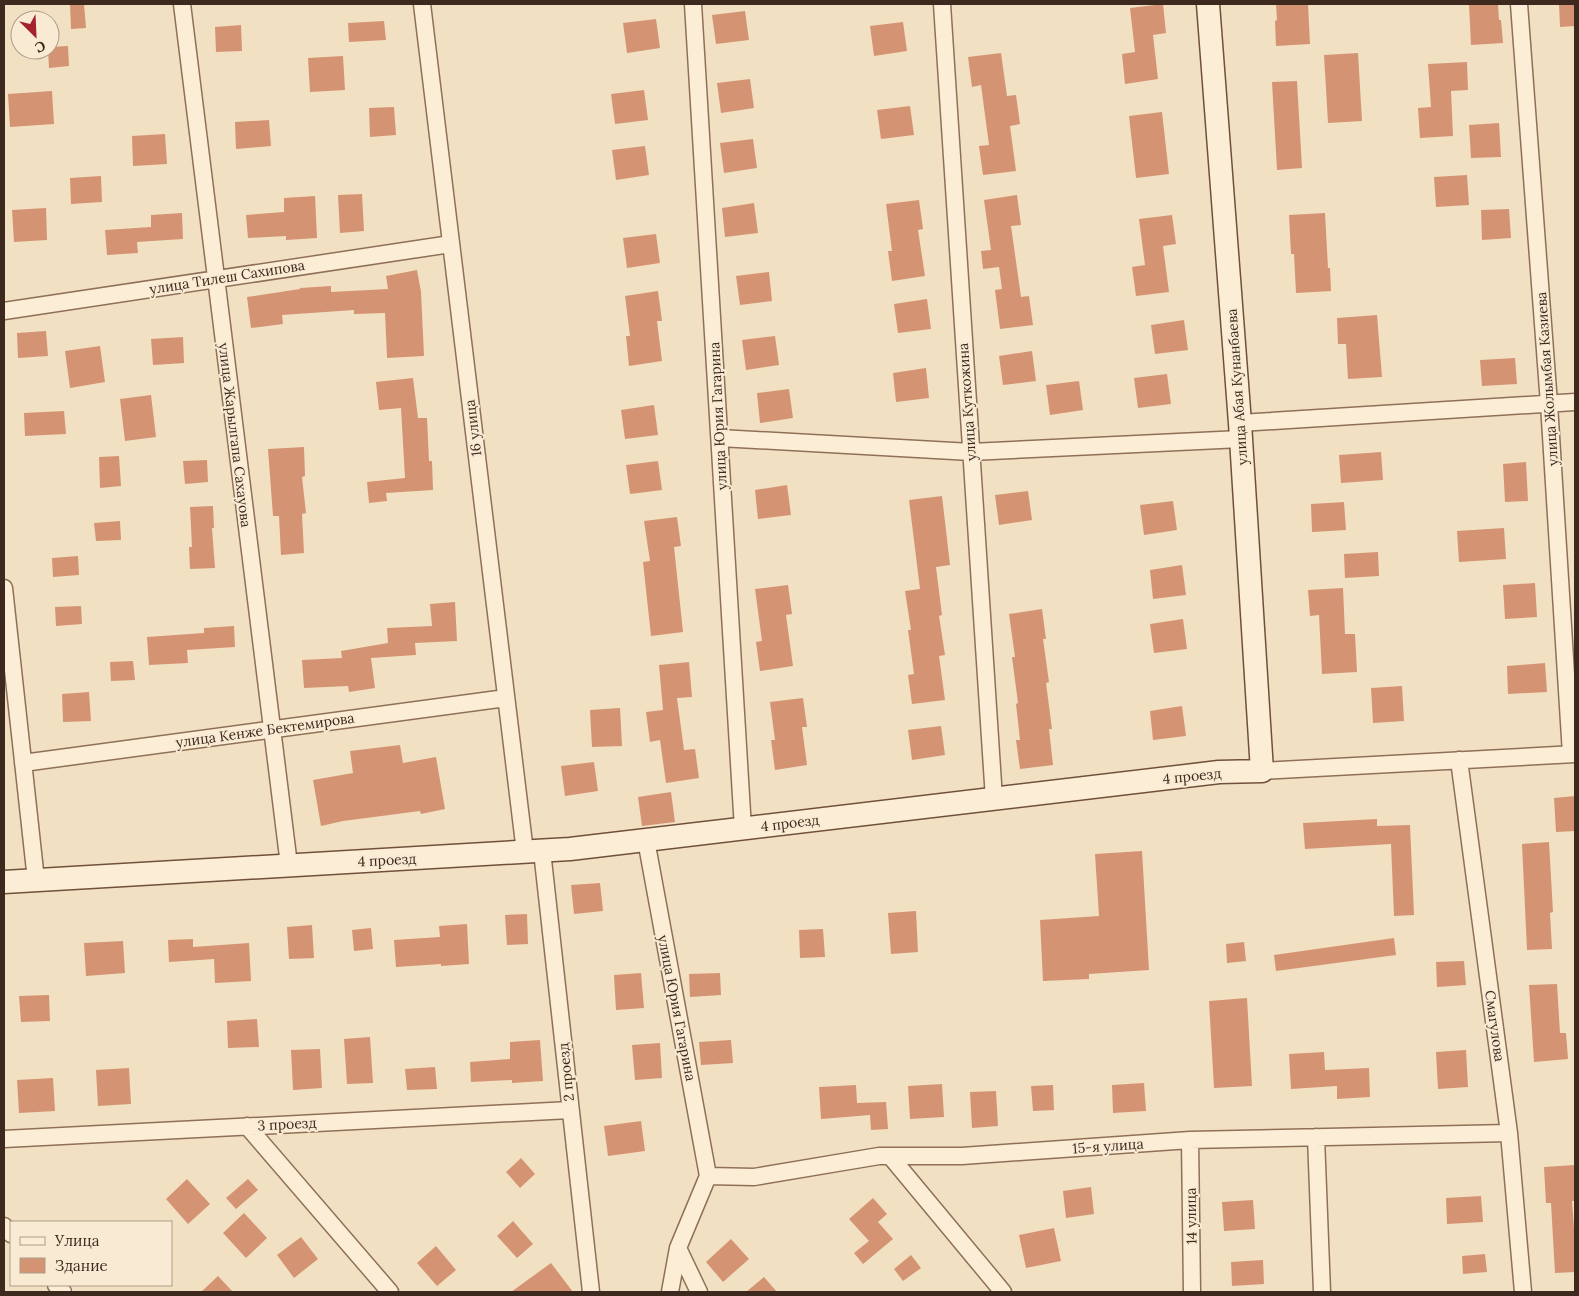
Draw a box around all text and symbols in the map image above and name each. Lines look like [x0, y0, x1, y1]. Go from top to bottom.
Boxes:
north arrow [10, 10, 60, 60]
text: С [32, 37, 48, 57]
street label: улица Тилеш Сахипова [148, 256, 306, 298]
street label: улица Жолымбая Казиева [1532, 291, 1562, 467]
street label: улица Абая Кунанбаева [1223, 308, 1251, 466]
street label: улица Юрия Гагарина [705, 341, 731, 491]
street label: улица Жарылгапа Сахауова [215, 342, 255, 528]
street label: улица Куткожина [954, 342, 980, 462]
street label: 16 улица [461, 399, 485, 457]
street label: улица Кенже Бектемирова [175, 709, 355, 751]
street label: 4 проезд [1162, 764, 1222, 788]
street label: 4 проезд [760, 810, 820, 836]
street label: 4 проезд [357, 849, 417, 871]
street label: улица Юрия Гагарина [654, 933, 700, 1083]
street label: Смагулова [1481, 989, 1509, 1063]
street label: 2 проезд [554, 1042, 578, 1102]
street label: 3 проезд [257, 1113, 317, 1135]
street label: 15-я улица [1072, 1135, 1144, 1157]
street label: 14 улица [1182, 1188, 1200, 1244]
legend [10, 1221, 172, 1286]
text: Улица [54, 1231, 100, 1250]
text: Здание [55, 1256, 108, 1275]

